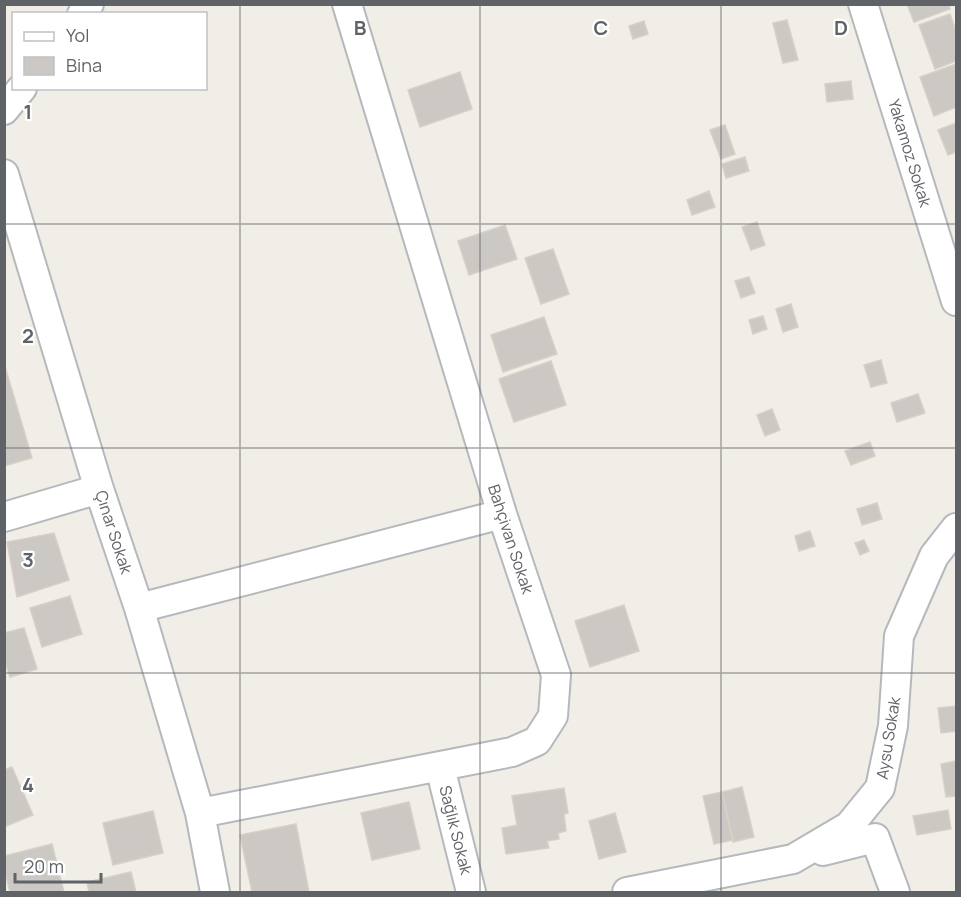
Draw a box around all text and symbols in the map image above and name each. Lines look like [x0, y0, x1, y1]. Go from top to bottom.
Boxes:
legend [12, 12, 207, 90]
text: B [354, 14, 367, 41]
text: C [594, 14, 608, 41]
text: D [834, 14, 848, 41]
text: Yol [66, 23, 89, 47]
text: Bina [66, 53, 102, 77]
street label: Yakamoz Sokak [883, 96, 937, 211]
text: 1 [24, 98, 32, 125]
text: 2 [22, 322, 34, 349]
street label: Bahçivan Sokak [483, 481, 539, 598]
street label: Çınar Sokak [90, 487, 138, 578]
text: 3 [22, 546, 34, 573]
street label: Aysu Sokak [871, 694, 906, 781]
text: 4 [22, 771, 34, 798]
street label: Sağlık Sokak [434, 783, 478, 878]
scale bar [15, 846, 100, 884]
text: 20 m [24, 854, 64, 878]

